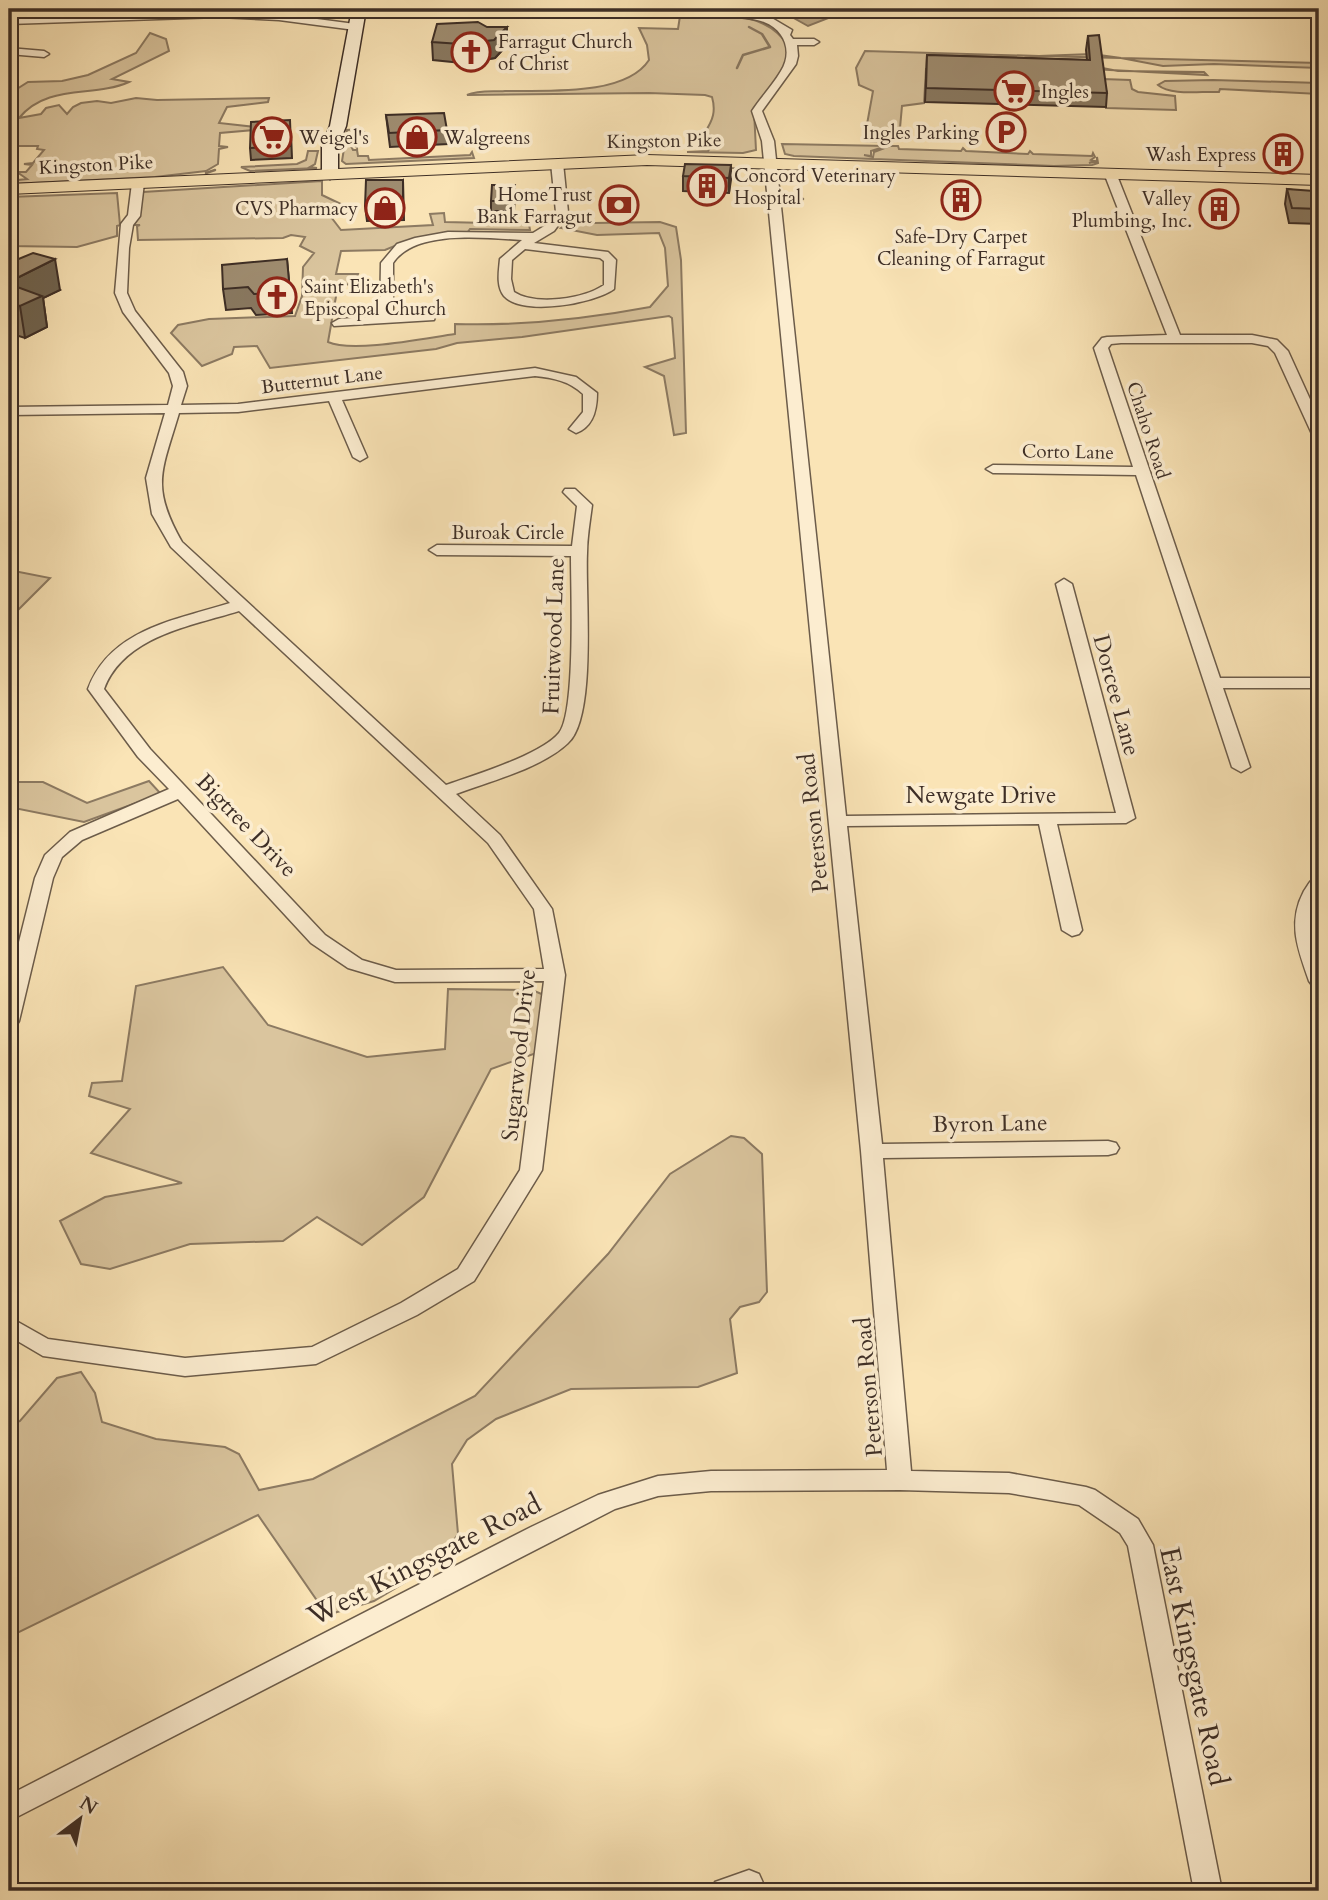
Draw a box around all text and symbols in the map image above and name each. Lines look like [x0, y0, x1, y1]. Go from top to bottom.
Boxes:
place label: Farragut Church of Christ [498, 29, 633, 77]
church icon: Farragut Church of Christ [450, 31, 492, 73]
supermarket icon: Ingles [993, 70, 1035, 112]
place label: Ingles [1041, 79, 1089, 105]
parking icon: Ingles Parking [985, 111, 1027, 153]
supermarket icon: Weigel's [251, 116, 293, 158]
shop icon: Walgreens [396, 116, 438, 158]
place label: Ingles Parking [863, 120, 979, 146]
place label: Weigel's [298, 125, 369, 151]
place label: Walgreens [443, 125, 530, 151]
street label: Kingston Pike [606, 127, 722, 155]
building icon: Wash Express [1262, 133, 1304, 175]
place label: Wash Express [1144, 142, 1256, 168]
street label: Kingston Pike [38, 149, 154, 181]
place label: Concord Veterinary Hospital [734, 163, 896, 211]
building icon: Concord Veterinary Hospital [686, 165, 728, 207]
building icon: Safe-Dry Carpet Cleaning of Farragut [940, 179, 982, 221]
place label: HomeTrust Bank Farragut [477, 182, 592, 230]
bank icon: HomeTrust Bank Farragut [598, 184, 640, 226]
place label: Valley Plumbing, Inc. [1072, 186, 1192, 234]
shop icon: CVS Pharmacy [364, 187, 406, 229]
building icon: Valley Plumbing, Inc. [1198, 188, 1240, 230]
place label: CVS Pharmacy [235, 196, 358, 222]
place label: Safe-Dry Carpet Cleaning of Farragut [877, 224, 1045, 272]
place label: Saint Elizabeth's Episcopal Church [304, 274, 447, 322]
church icon: Saint Elizabeth's Episcopal Church [256, 276, 298, 318]
street label: Butternut Lane [260, 360, 384, 400]
street label: Chaho Road [1120, 378, 1176, 482]
street label: Corto Lane [1022, 438, 1114, 466]
street label: Buroak Circle [452, 520, 564, 546]
street label: Fruitwood Lane [535, 557, 572, 715]
street label: Dorcee Lane [1085, 631, 1148, 759]
street label: Peterson Road [791, 751, 836, 894]
street label: Bigtree Drive [189, 767, 304, 884]
street label: Newgate Drive [906, 780, 1056, 811]
street label: Sugarwood Drive [494, 968, 543, 1143]
street label: Byron Lane [932, 1107, 1048, 1140]
street label: Peterson Road [847, 1315, 890, 1458]
street label: West Kingsgate Road [300, 1484, 548, 1636]
street label: East Kingsgate Road [1150, 1543, 1238, 1789]
north arrow [46, 1784, 116, 1854]
text: N [75, 1790, 103, 1821]

